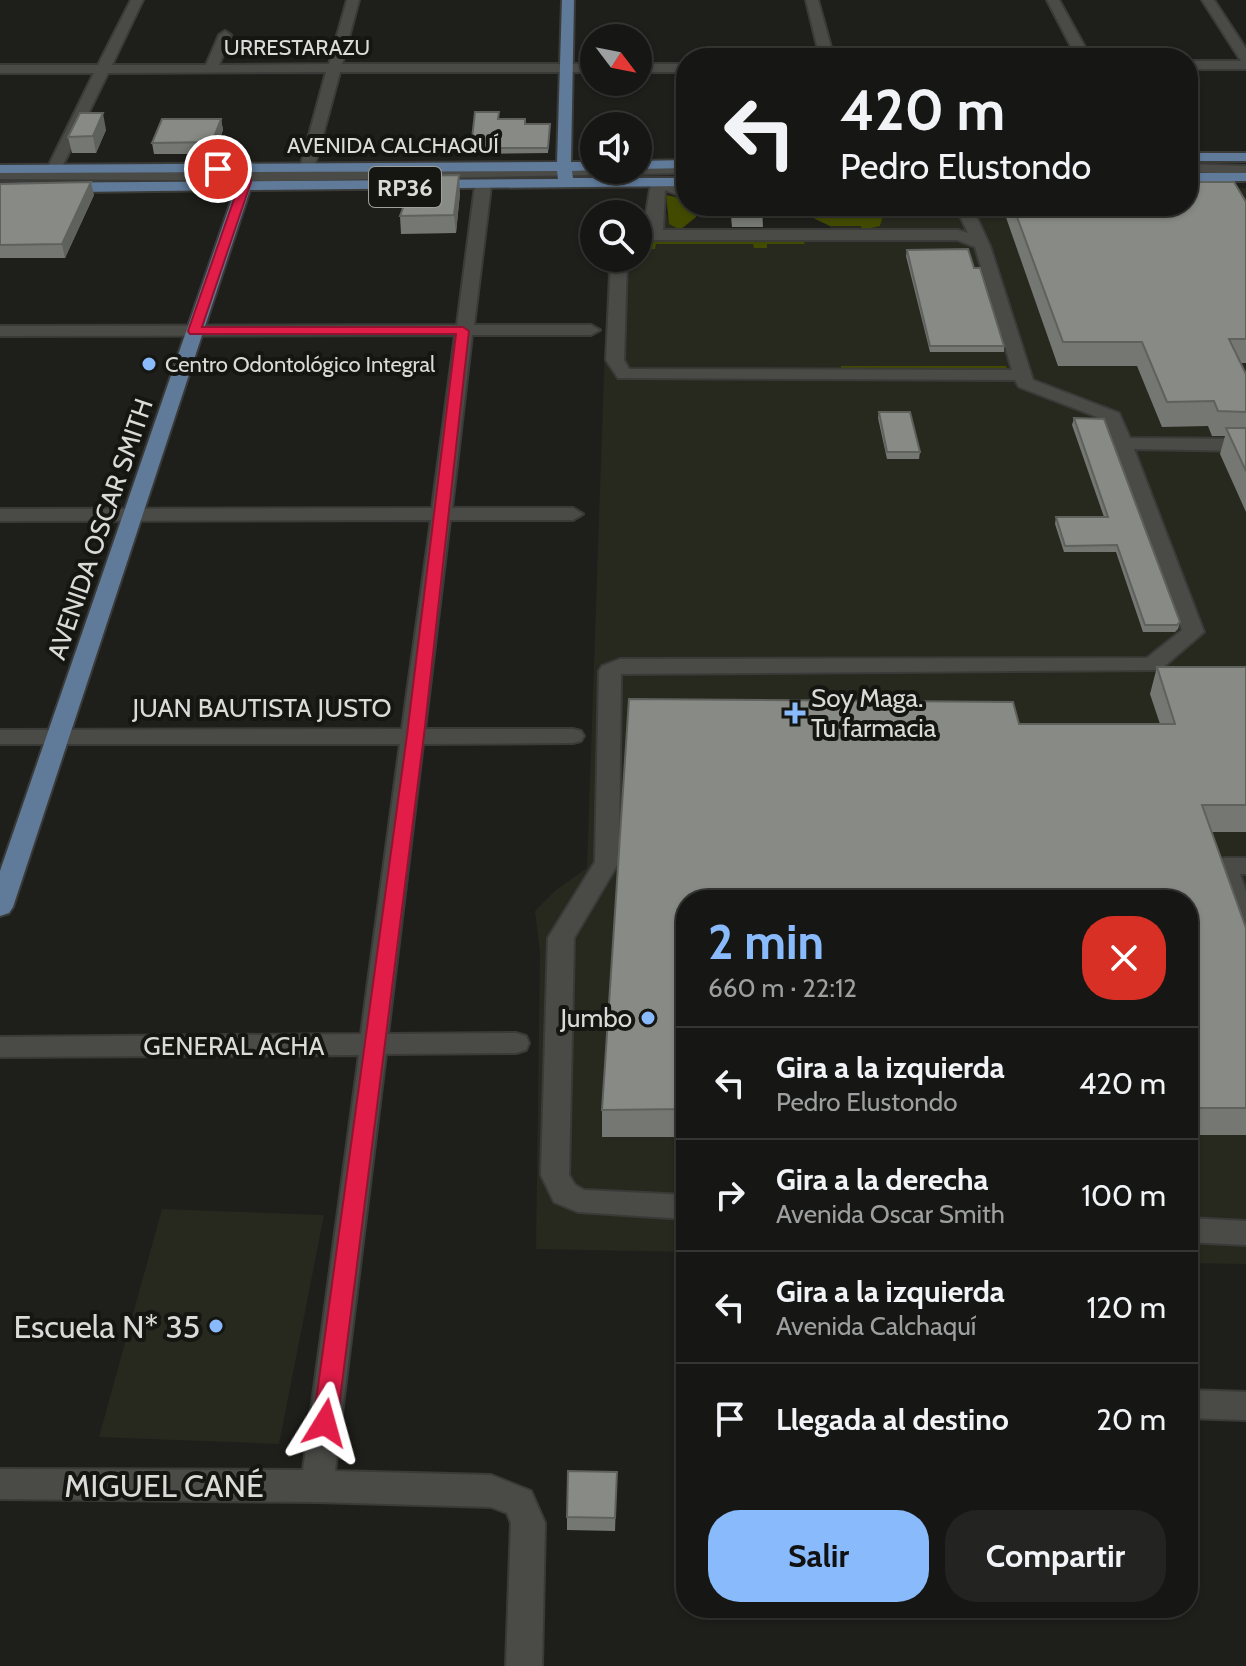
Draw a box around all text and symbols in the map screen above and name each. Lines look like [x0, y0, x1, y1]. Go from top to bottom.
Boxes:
north arrow [580, 24, 652, 96]
map controls [580, 24, 652, 272]
street label: URRESTARAZU [224, 34, 370, 61]
text: 420 m [840, 76, 1005, 144]
icon: left [708, 80, 812, 184]
button: sound [580, 112, 652, 184]
street label: AVENIDA CALCHAQUÍ [287, 132, 499, 159]
pin [184, 135, 252, 203]
text: Pedro Elustondo [840, 144, 1091, 188]
icon: arrive [196, 147, 240, 191]
road number: RP36 [369, 167, 441, 207]
button: search [580, 200, 652, 272]
place label: Centro Odontológico Integral [165, 351, 436, 378]
marker: Centro Odontológico Integral [140, 355, 158, 373]
street label: AVENIDA OSCAR SMITH [40, 394, 160, 664]
place label: Soy Maga. Tu farmacia [811, 682, 937, 744]
street label: JUAN BAUTISTA JUSTO [131, 692, 392, 724]
marker: Soy Maga. Tu farmacia [786, 704, 804, 722]
text: 2 min [708, 913, 824, 971]
button: close [1082, 916, 1166, 1000]
text: 660 m · 22:12 [708, 972, 857, 1004]
place label: Jumbo [559, 1002, 632, 1034]
marker: Jumbo [639, 1009, 657, 1027]
street label: GENERAL ACHA [143, 1030, 325, 1062]
text: Gira a la izquierda [776, 1049, 1005, 1086]
icon: left [708, 1061, 752, 1105]
text: 420 m [1079, 1065, 1166, 1102]
text: Pedro Elustondo [776, 1086, 957, 1118]
text: Gira a la derecha [776, 1161, 988, 1198]
icon: right [708, 1173, 752, 1217]
text: 100 m [1081, 1177, 1166, 1214]
text: Avenida Oscar Smith [776, 1198, 1005, 1230]
text: Gira a la izquierda [776, 1273, 1005, 1310]
icon: left [708, 1285, 752, 1329]
text: 120 m [1086, 1289, 1166, 1326]
place label: Escuela N* 35 [13, 1307, 200, 1346]
text: Avenida Calchaquí [776, 1310, 976, 1342]
marker: Escuela N* 35 [207, 1317, 225, 1335]
position arrow [283, 1381, 367, 1465]
icon: arrive [708, 1397, 752, 1441]
text: Llegada al destino [776, 1401, 1009, 1438]
text: 20 m [1096, 1401, 1166, 1438]
street label: MIGUEL CANÉ [64, 1466, 264, 1505]
button: Salir [708, 1510, 929, 1602]
button: Compartir [945, 1510, 1166, 1602]

